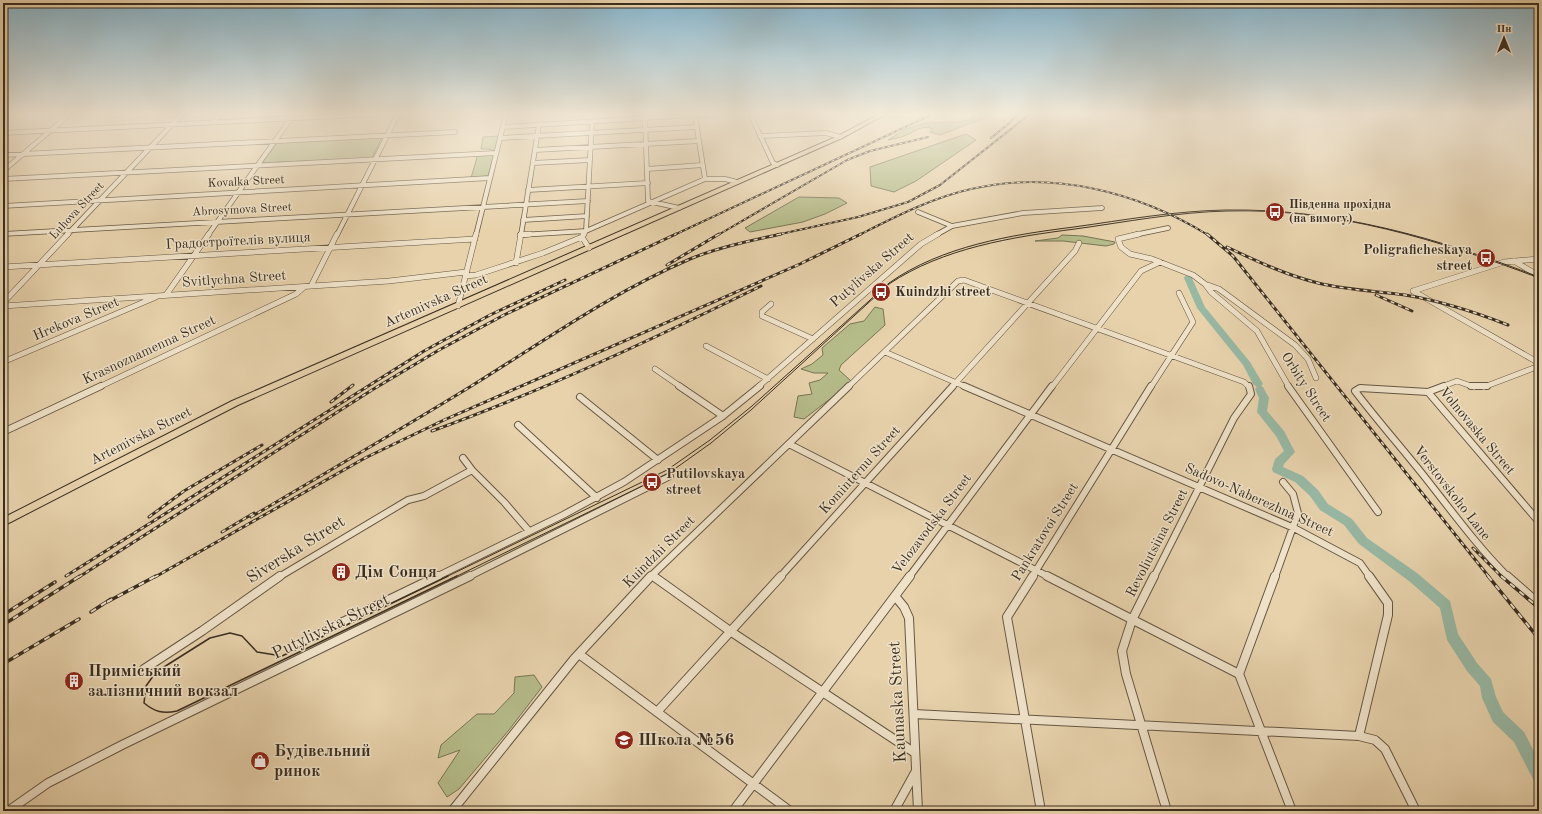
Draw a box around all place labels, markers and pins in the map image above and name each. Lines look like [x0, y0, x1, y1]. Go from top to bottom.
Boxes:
place label: Південна прохідна (на вимогу) [1289, 199, 1391, 225]
bus stop icon: Південна прохідна (на вимогу) [1264, 201, 1286, 223]
place label: Poligraficheskaya street [1363, 243, 1472, 273]
bus stop icon: Poligraficheskaya street [1475, 247, 1497, 269]
bus stop icon: Kuindzhi street [870, 281, 892, 303]
place label: Kuindzhi street [895, 285, 991, 299]
place label: Putilovskaya street [666, 467, 745, 497]
bus stop icon: Putilovskaya street [641, 471, 663, 493]
building icon: Дім Сонця [330, 561, 352, 583]
place label: Дім Сонця [355, 564, 437, 581]
place label: Приміський залізничний вокзал [88, 663, 238, 700]
building icon: Приміський залізничний вокзал [63, 670, 85, 692]
school or university icon: Школа №56 [613, 729, 635, 751]
place label: Школа №56 [638, 732, 735, 749]
place label: Будівельний ринок [274, 743, 371, 780]
shop icon: Будівельний ринок [249, 750, 271, 772]

